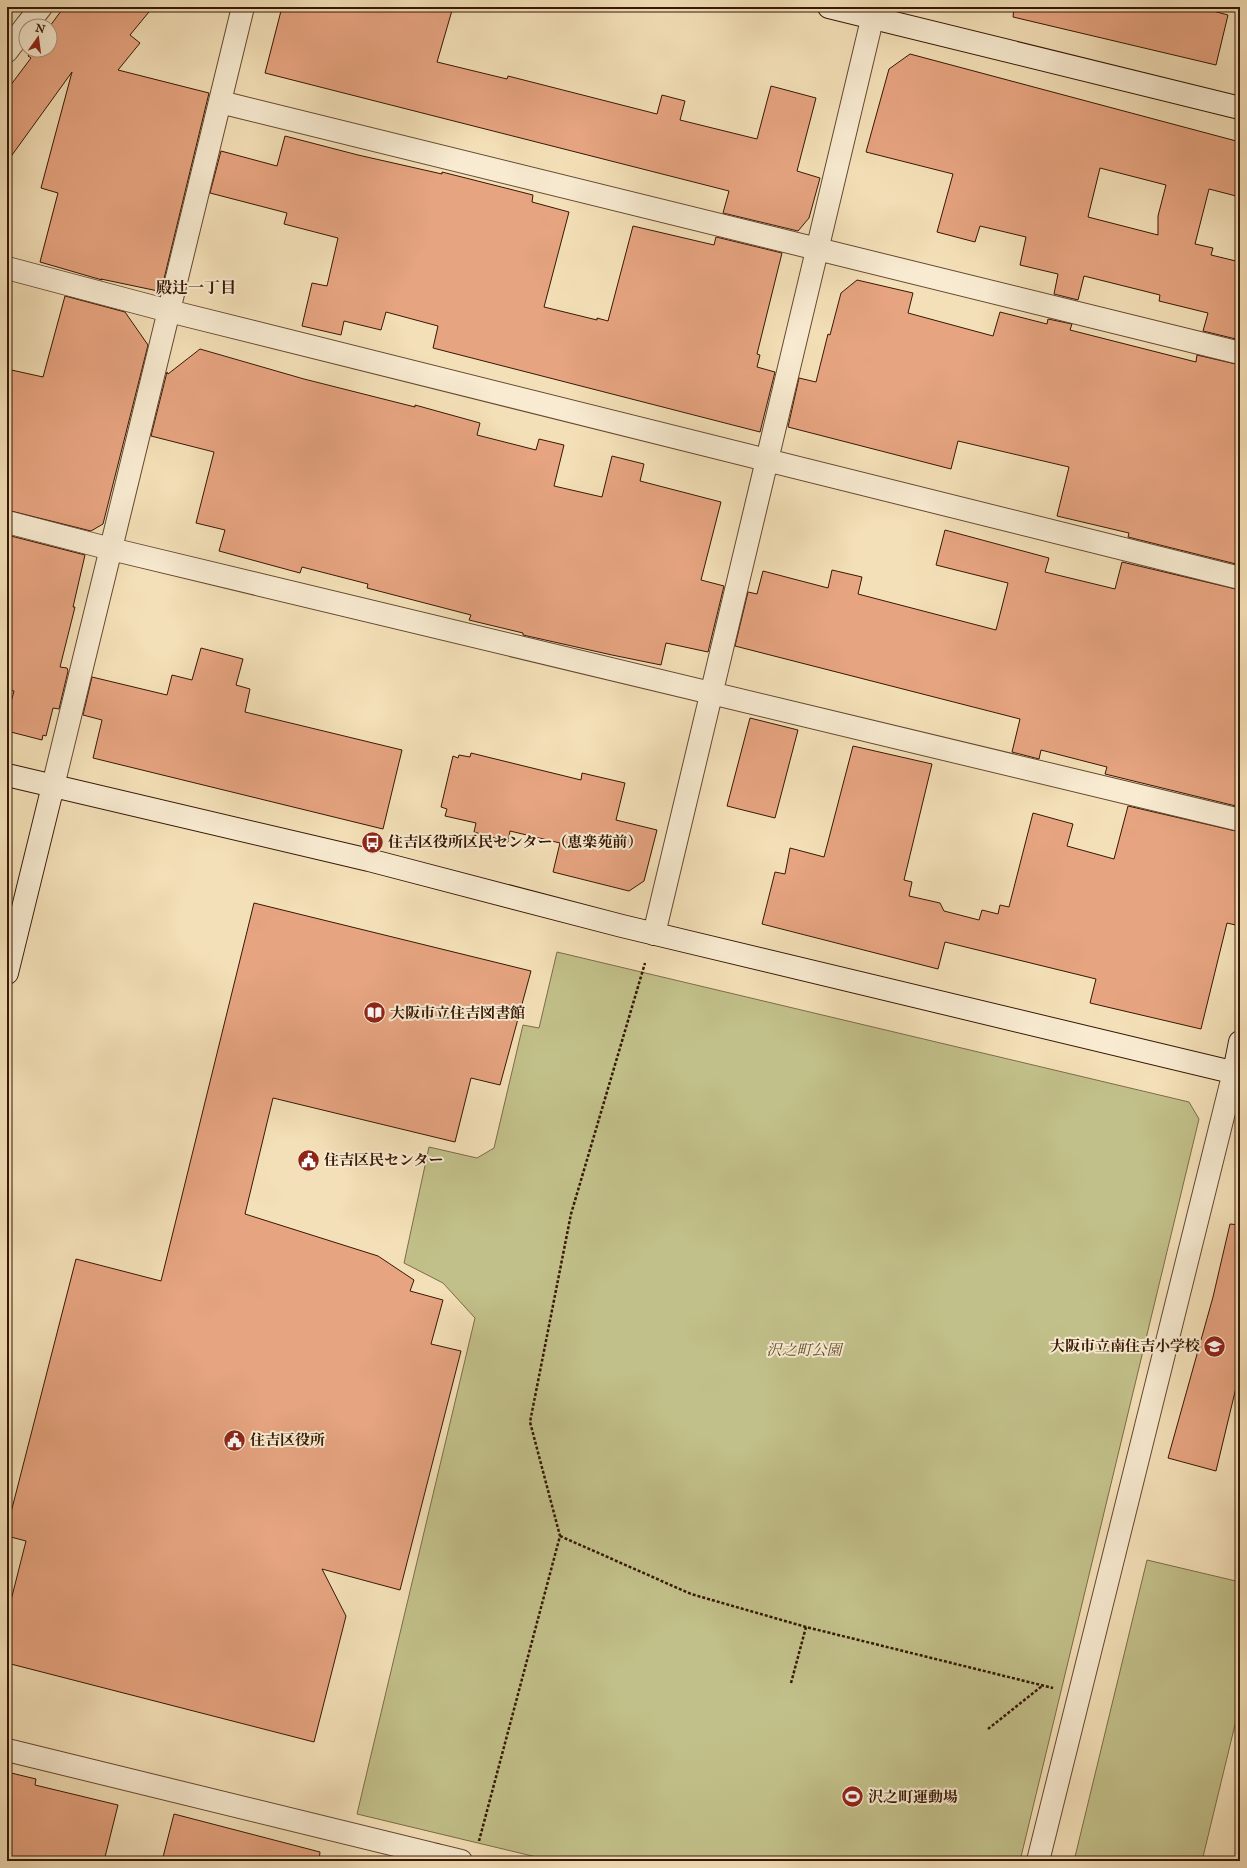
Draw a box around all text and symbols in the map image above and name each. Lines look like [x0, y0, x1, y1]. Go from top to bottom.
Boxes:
north arrow [18, 18, 58, 58]
text: N [33, 21, 47, 37]
district label: 殿辻一丁目 [156, 279, 236, 299]
bus stop icon: 住吉区役所区民センター（恵楽苑前） [360, 829, 386, 855]
place label: 住吉区役所区民センター（恵楽苑前） [388, 833, 642, 852]
library icon: 大阪市立住吉図書館 [361, 1000, 387, 1026]
place label: 大阪市立住吉図書館 [390, 1004, 525, 1023]
public building icon: 住吉区民センター [295, 1147, 321, 1173]
place label: 住吉区民センター [324, 1151, 443, 1170]
school or university icon: 大阪市立南住吉小学校 [1202, 1333, 1228, 1359]
place label: 大阪市立南住吉小学校 [1050, 1337, 1200, 1356]
park label: 沢之町公園 [766, 1341, 844, 1360]
public building icon: 住吉区役所 [221, 1427, 247, 1453]
place label: 住吉区役所 [250, 1431, 325, 1450]
sports icon: 沢之町運動場 [839, 1784, 865, 1810]
place label: 沢之町運動場 [868, 1788, 958, 1807]

